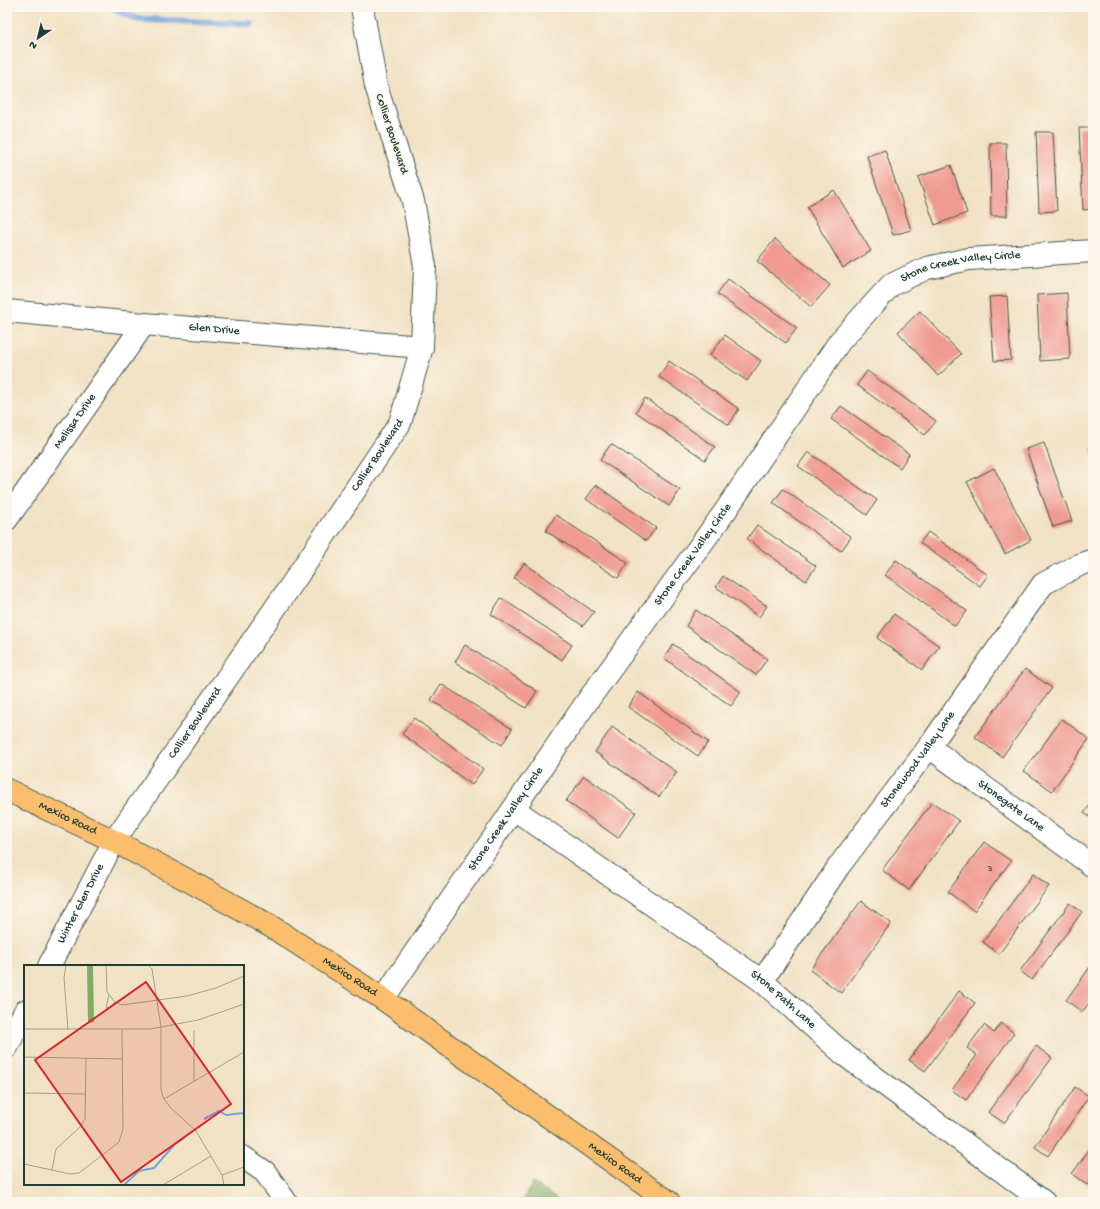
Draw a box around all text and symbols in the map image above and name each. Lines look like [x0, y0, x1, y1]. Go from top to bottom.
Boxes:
north arrow [18, 18, 58, 58]
text: N [27, 38, 40, 52]
street label: Collier Boulevard [371, 92, 411, 177]
street label: Stone Creek Valley Circle [899, 249, 1022, 286]
street label: Glen Drive [188, 321, 241, 339]
street label: Melissa Drive [51, 391, 100, 452]
street label: Collier Boulevard [349, 416, 408, 495]
street label: Stone Creek Valley Circle [652, 500, 736, 609]
street label: Collier Boulevard [166, 684, 226, 762]
street label: Stonewood Valley Lane [878, 708, 959, 811]
street label: Stone Creek Valley Circle [466, 764, 547, 874]
street label: Stonegate Lane [975, 777, 1047, 836]
street label: Mexico Road [36, 799, 100, 839]
street label: Winter Glen Drive [55, 861, 108, 946]
house number: 3 [986, 863, 993, 875]
street label: Mexico Road [319, 954, 381, 1001]
inset map [24, 965, 244, 1185]
street label: Stone Path Lane [748, 968, 819, 1033]
street label: Mexico Road [585, 1140, 645, 1188]

